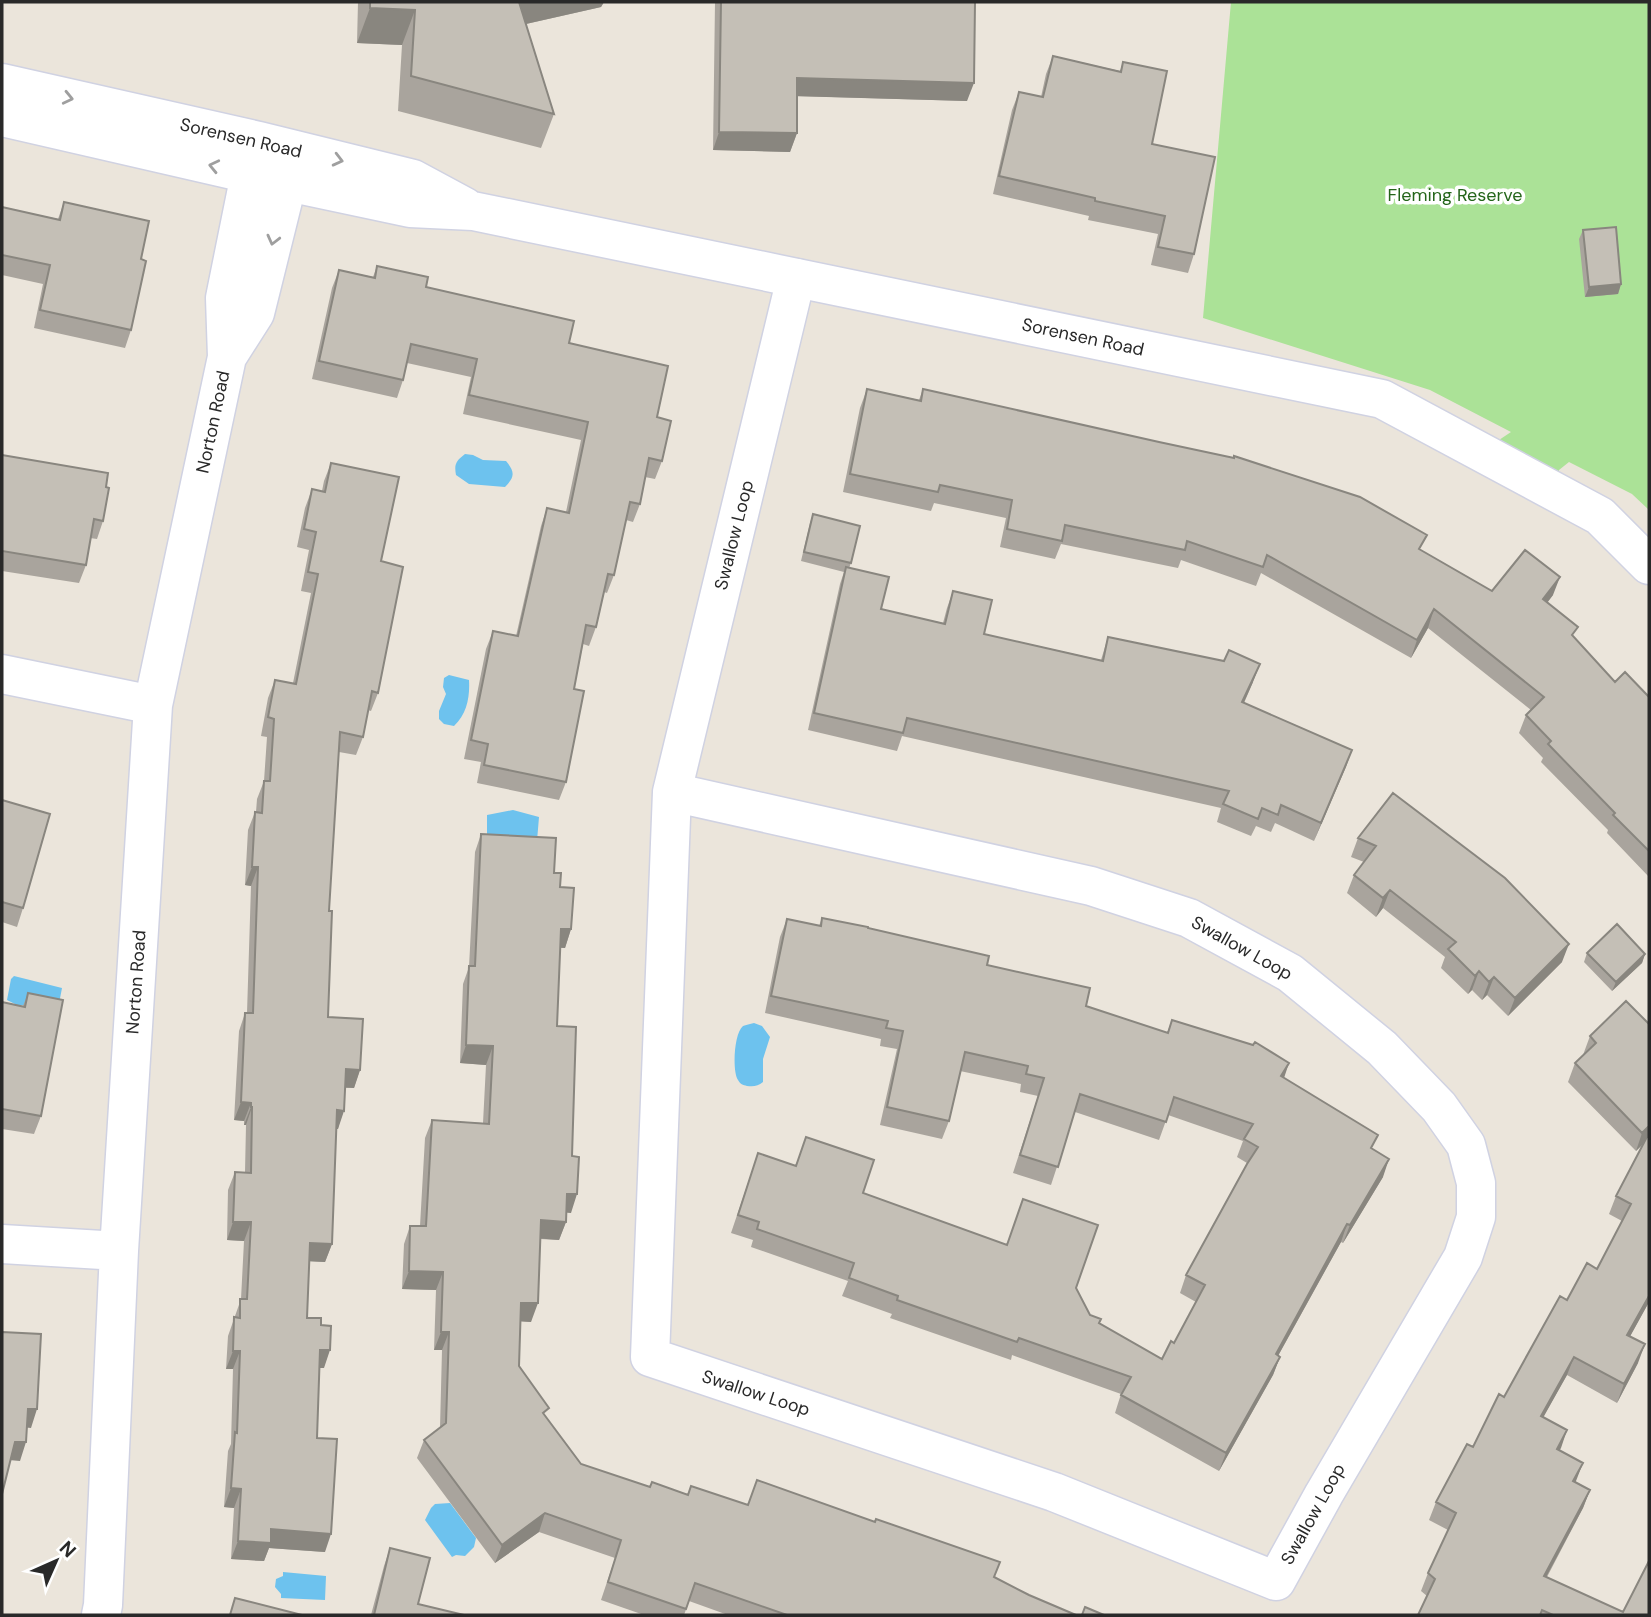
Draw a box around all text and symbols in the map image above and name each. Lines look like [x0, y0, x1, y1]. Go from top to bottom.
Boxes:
one-way arrow [62, 90, 74, 104]
street label: Sorensen Road [178, 112, 304, 164]
one-way arrow [332, 152, 344, 166]
one-way arrow [208, 160, 220, 174]
park label: Fleming Reserve [1388, 183, 1522, 207]
one-way arrow [267, 234, 281, 246]
street label: Sorensen Road [1020, 312, 1146, 362]
street label: Norton Road [190, 369, 236, 475]
street label: Swallow Loop [709, 478, 759, 592]
street label: Swallow Loop [1187, 910, 1297, 986]
street label: Norton Road [120, 929, 152, 1035]
street label: Swallow Loop [699, 1364, 813, 1422]
street label: Swallow Loop [1275, 1459, 1351, 1569]
north arrow [21, 1526, 91, 1596]
text: N [54, 1536, 81, 1563]

